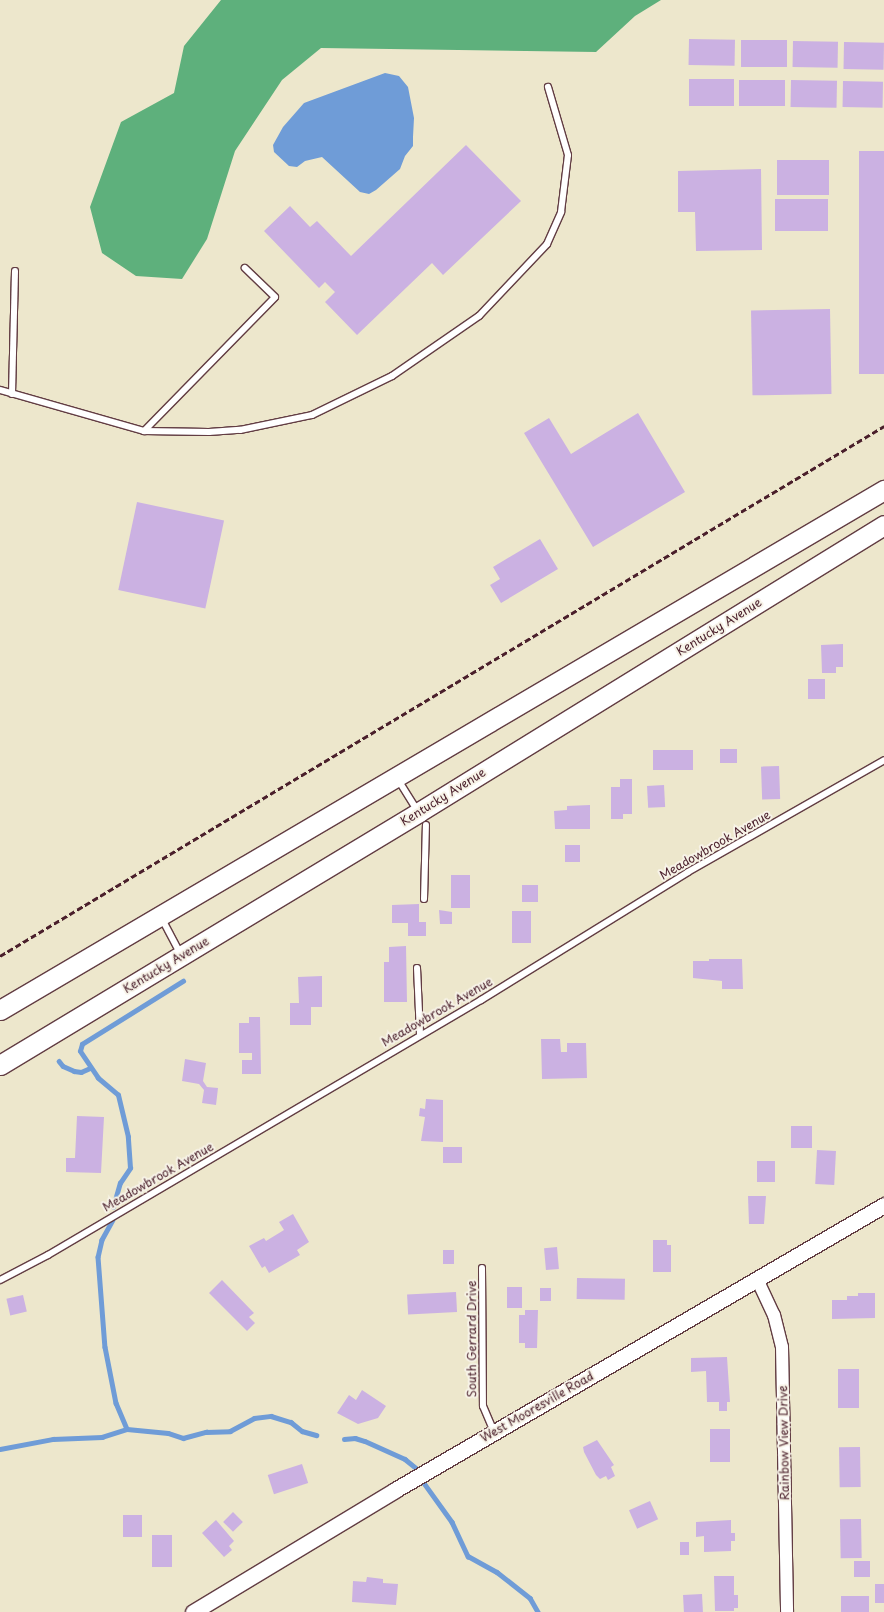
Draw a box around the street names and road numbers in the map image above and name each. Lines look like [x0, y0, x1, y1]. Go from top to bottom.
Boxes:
street label: Kentucky Avenue [673, 595, 765, 659]
street label: Kentucky Avenue [397, 765, 489, 829]
street label: Meadowbrook Avenue [657, 807, 773, 883]
street label: Kentucky Avenue [120, 933, 212, 997]
street label: Meadowbrook Avenue [379, 974, 495, 1050]
street label: Meadowbrook Avenue [100, 1139, 216, 1215]
street label: South Gerrard Drive [465, 1280, 479, 1398]
street label: West Mooresville Road [477, 1368, 597, 1446]
street label: Rainbow View Drive [776, 1386, 792, 1500]

